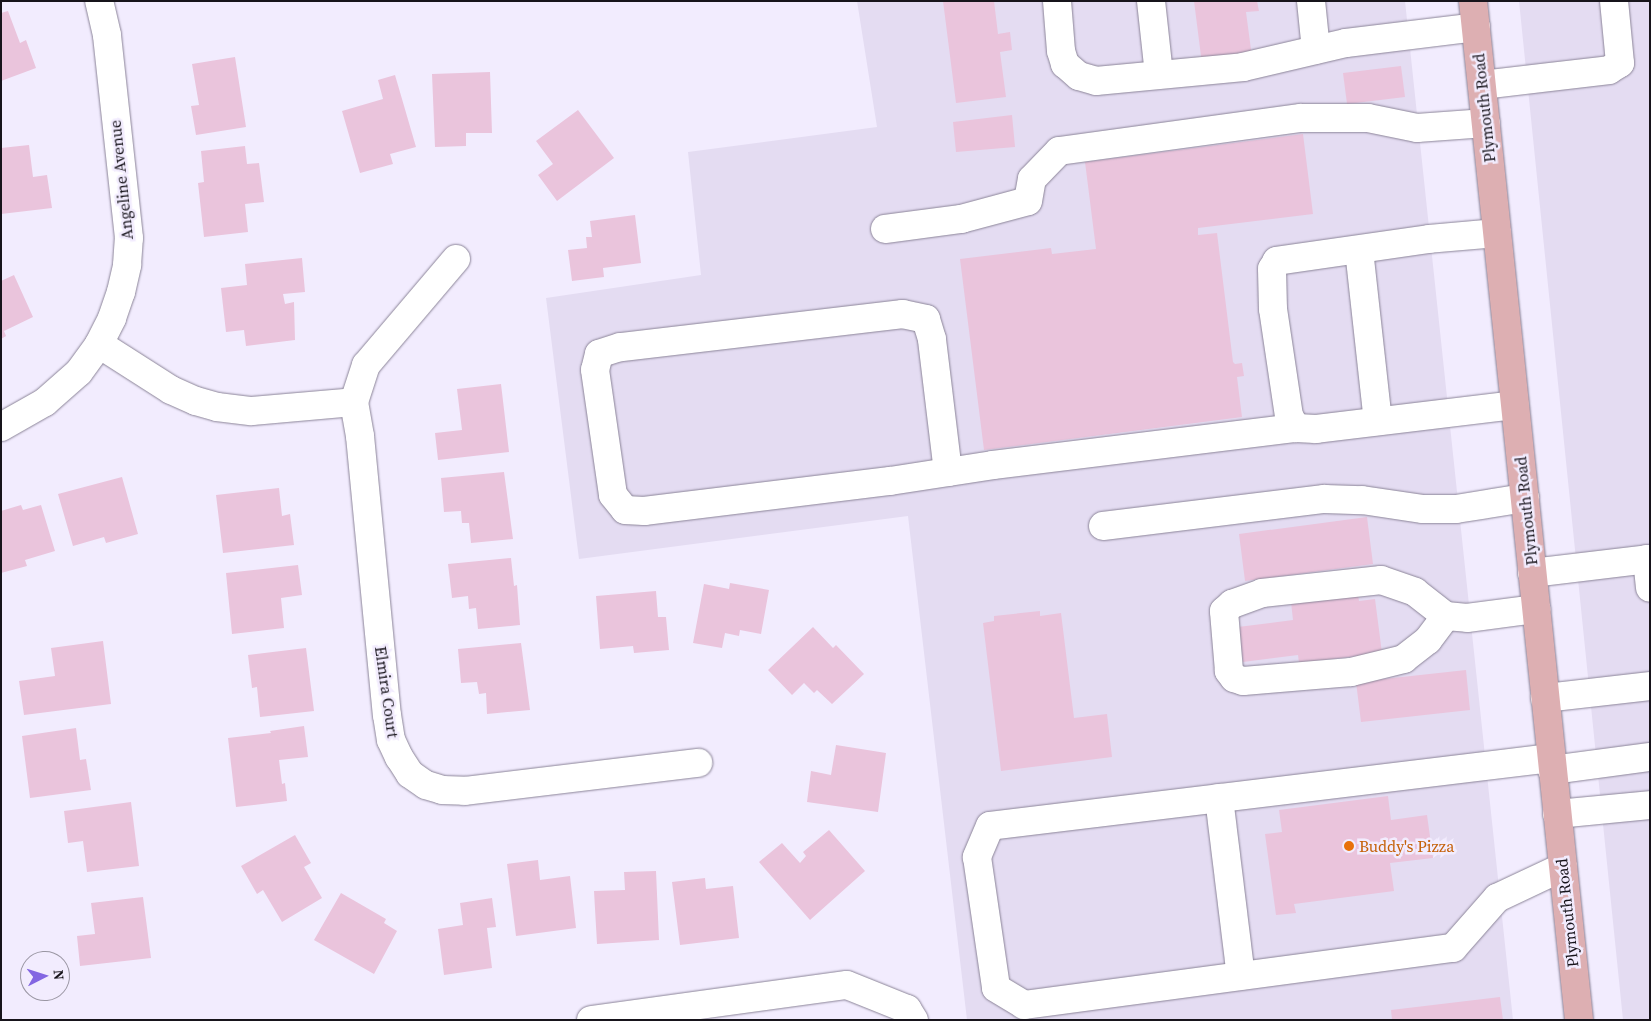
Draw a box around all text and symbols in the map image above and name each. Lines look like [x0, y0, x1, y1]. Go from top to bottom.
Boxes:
street label: Plymouth Road [1469, 53, 1499, 163]
street label: Angeline Avenue [105, 119, 137, 241]
street label: Plymouth Road [1511, 456, 1541, 566]
street label: Elmira Court [371, 645, 403, 739]
place label: Buddy's Pizza [1359, 836, 1454, 856]
marker: Buddy's Pizza [1343, 840, 1355, 852]
street label: Plymouth Road [1552, 858, 1582, 968]
north arrow [20, 951, 70, 1001]
text: N [49, 969, 69, 981]

